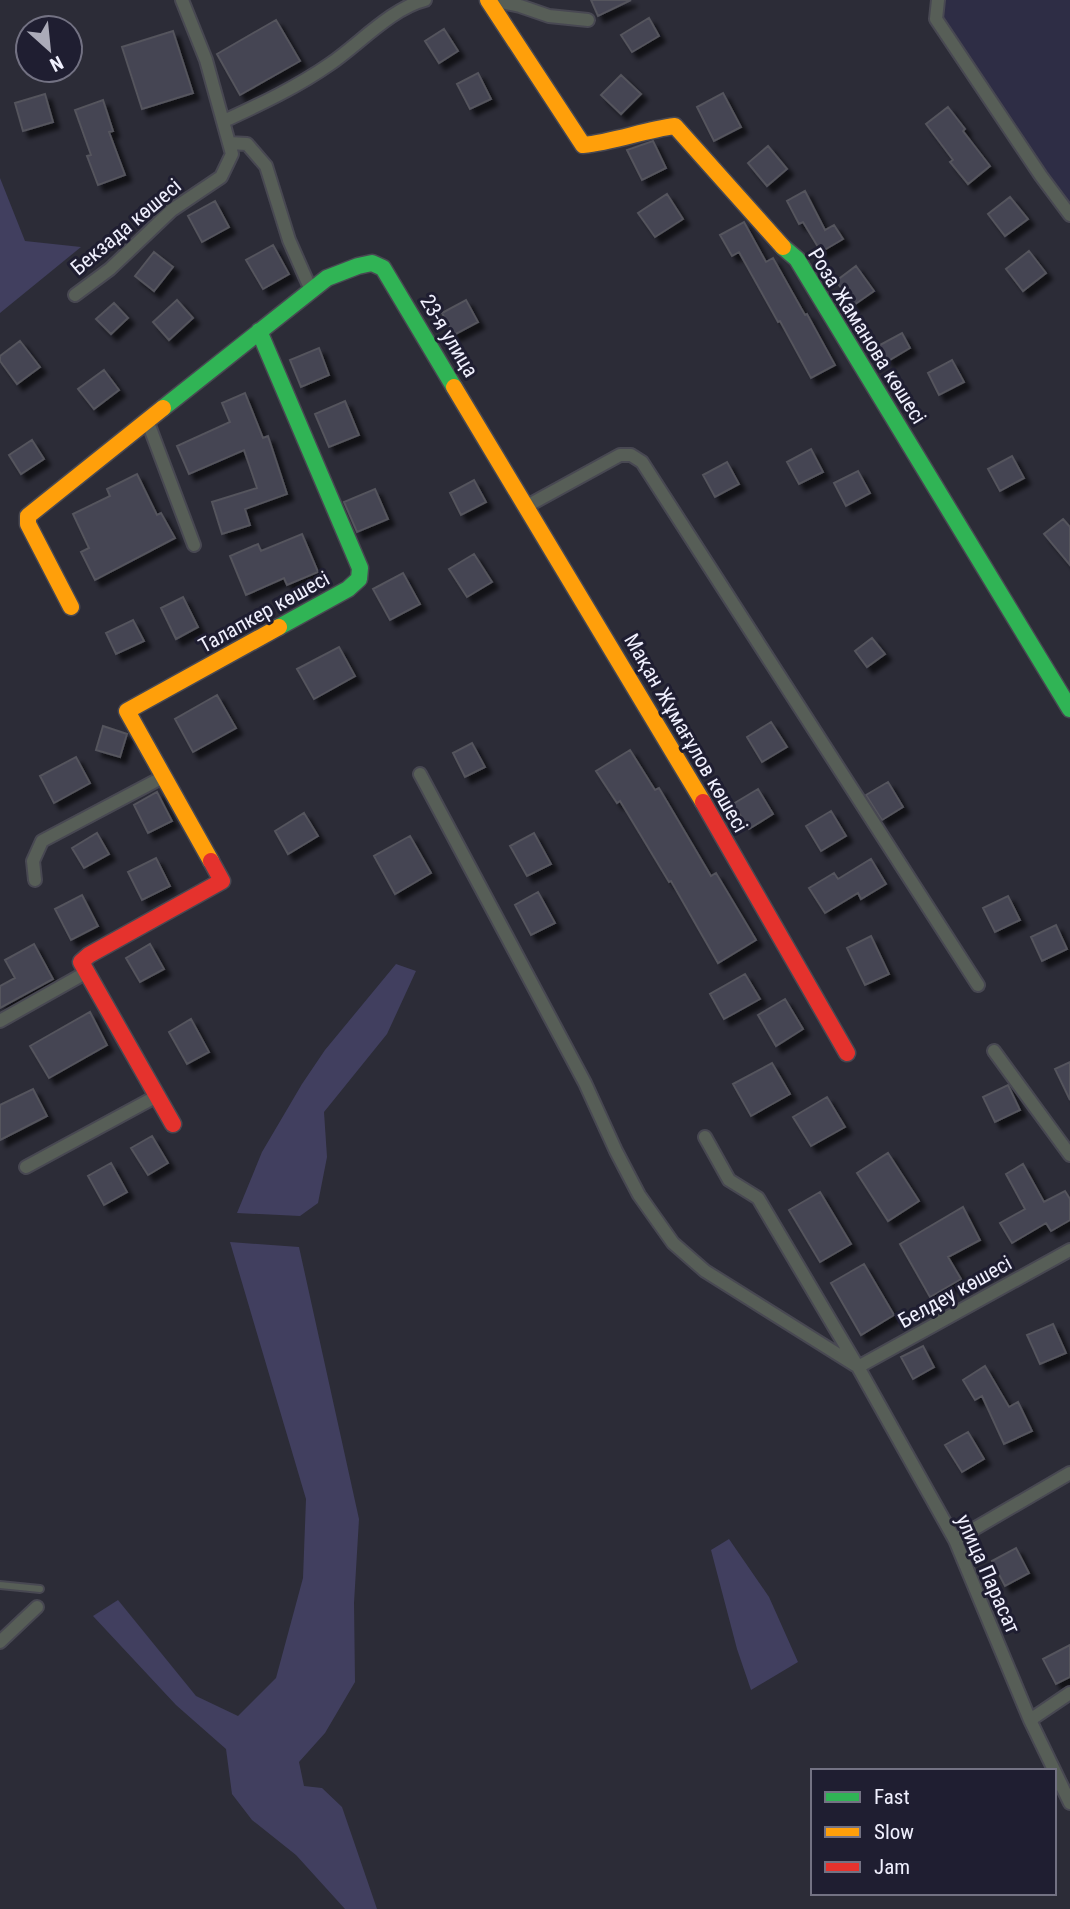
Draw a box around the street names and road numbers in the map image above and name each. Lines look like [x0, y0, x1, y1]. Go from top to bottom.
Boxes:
street label: Бекзада көшесі [66, 174, 186, 280]
street label: Роза Жаманова көшесі [803, 244, 931, 428]
street label: 23-я улица [415, 291, 483, 381]
street label: Талапкер көшесі [194, 566, 334, 658]
street label: Мақан Жұмағұлов көшесі [619, 629, 753, 837]
street label: Белдеу көшесі [894, 1251, 1016, 1333]
street label: улица Парасат [951, 1511, 1025, 1637]

